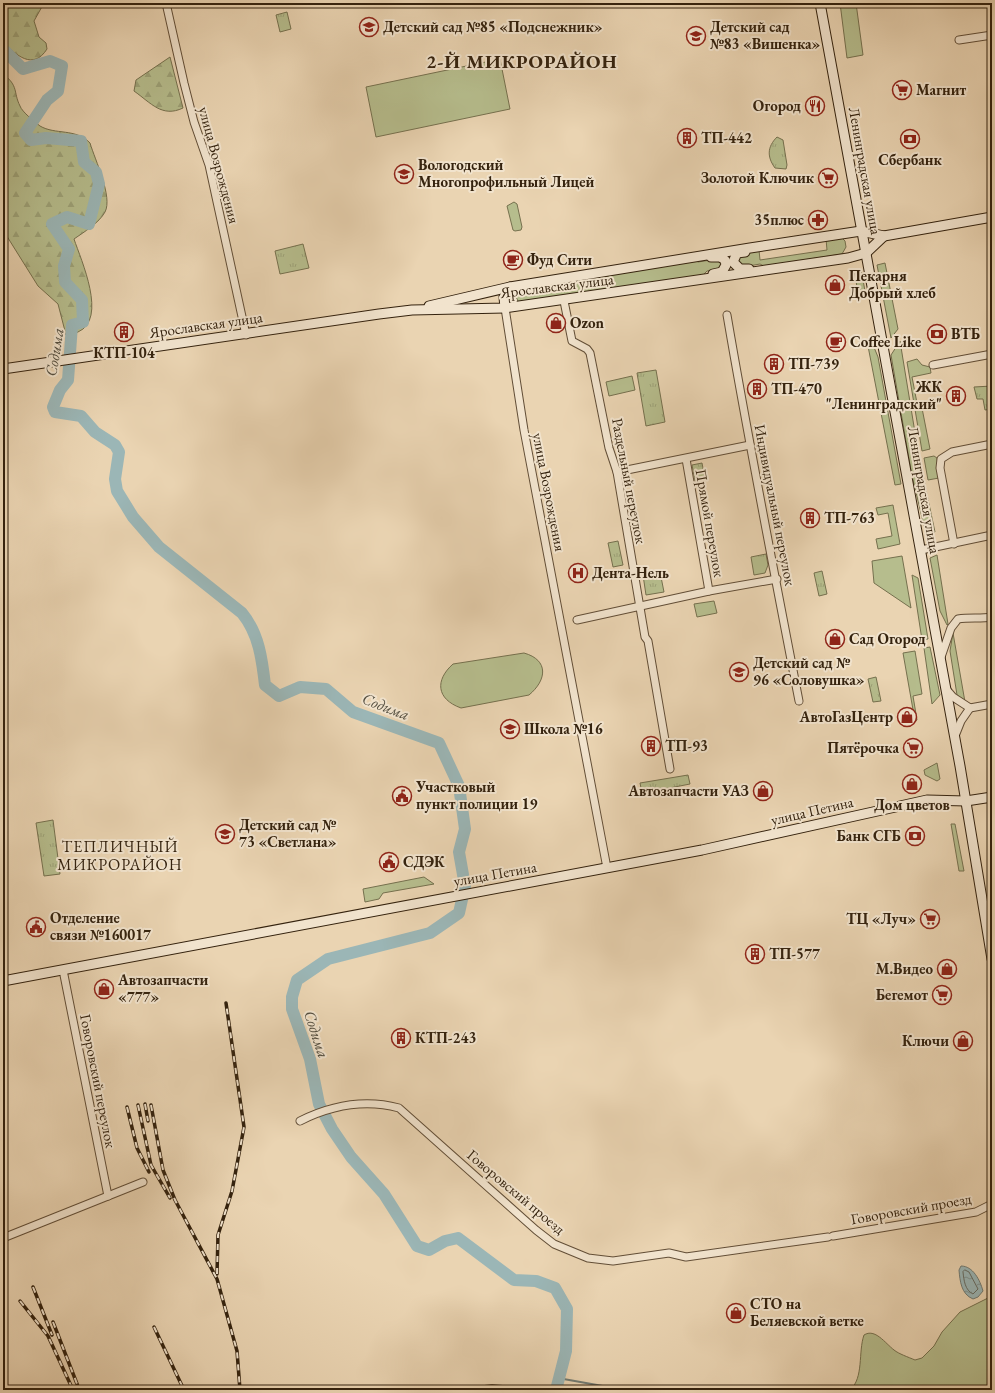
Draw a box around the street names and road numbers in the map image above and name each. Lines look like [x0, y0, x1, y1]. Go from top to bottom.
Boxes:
street label: улица Возрождения [195, 104, 244, 226]
street label: Ленинградская улица [845, 106, 886, 236]
street label: Ярославская улица [498, 269, 615, 302]
street label: Ярославская улица [147, 307, 264, 342]
street label: Раздельный переулок [608, 416, 651, 545]
street label: Индивидуальный переулок [751, 423, 800, 587]
street label: Ленинградская улица [904, 425, 945, 555]
street label: улица Возрождения [529, 431, 570, 553]
street label: Прямой переулок [692, 467, 729, 578]
street label: улица Петина [769, 792, 855, 829]
street label: улица Петина [452, 857, 538, 890]
street label: Говоровский переулок [76, 1012, 121, 1150]
street label: Говоровский проезд [463, 1145, 569, 1238]
street label: Говоровский проезд [849, 1189, 973, 1228]

